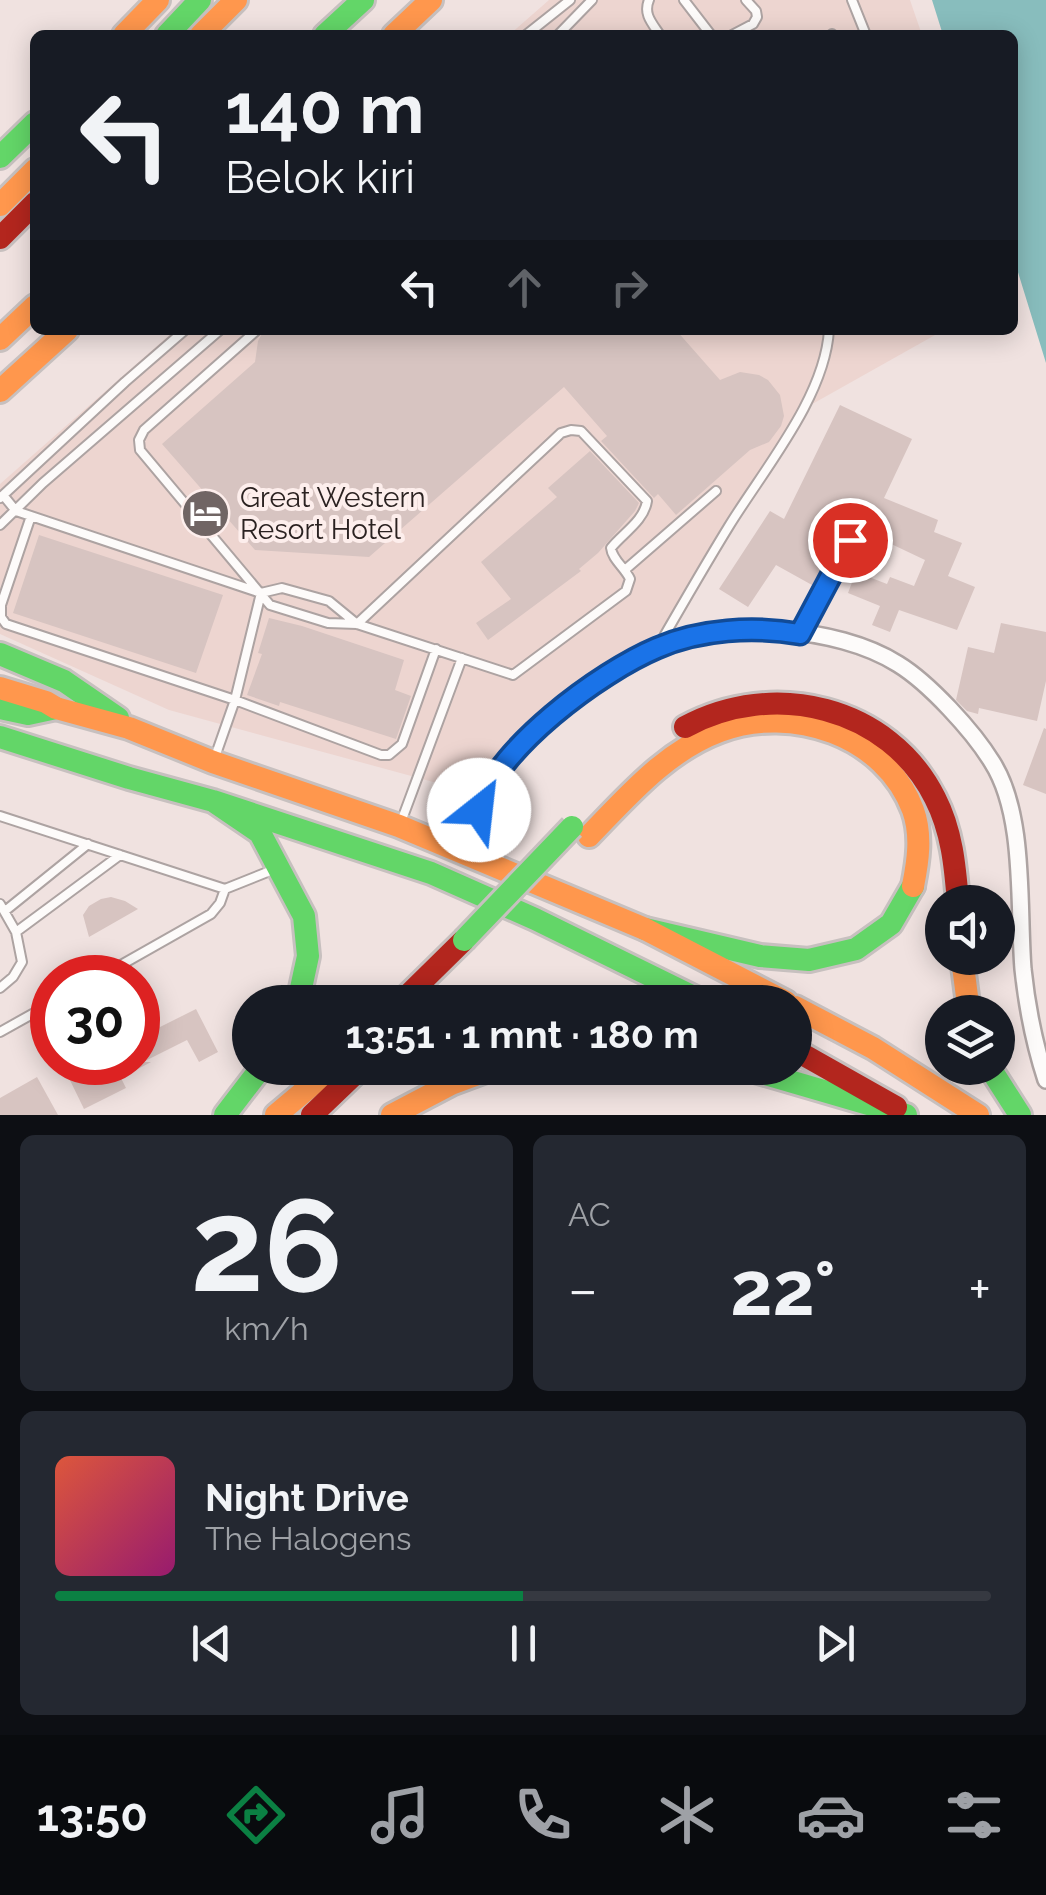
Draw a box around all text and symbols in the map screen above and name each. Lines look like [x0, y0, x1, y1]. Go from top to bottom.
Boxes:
text: 140 m [225, 67, 425, 149]
icon: left [60, 70, 190, 200]
text: Belok kiri [225, 151, 415, 204]
icon: left [392, 260, 447, 315]
icon: ahead [497, 260, 552, 315]
icon: right [602, 260, 657, 315]
place label: Great Western Resort Hotel [240, 481, 426, 546]
hotel icon: Great Western Resort Hotel [179, 487, 231, 539]
pin [808, 498, 893, 583]
icon: arrive [823, 513, 878, 568]
position arrow [427, 758, 531, 862]
map controls [925, 885, 1015, 1085]
button: sound [925, 885, 1015, 975]
speed limit sign: 30 [30, 955, 160, 1085]
button: layers [925, 995, 1015, 1085]
text: 13:51 · 1 mnt · 180 m [345, 1012, 699, 1057]
text: 26 [190, 1169, 343, 1321]
text: AC [568, 1196, 611, 1233]
text: 22° [730, 1244, 836, 1333]
text: − [568, 1257, 598, 1322]
text: + [968, 1257, 991, 1322]
text: km/h [224, 1310, 309, 1347]
text: Night Drive [205, 1475, 409, 1520]
text: The Halogens [205, 1520, 411, 1557]
icon: previous [184, 1616, 239, 1671]
icon: pause [496, 1616, 551, 1671]
icon: next [808, 1616, 863, 1671]
icon: directions [221, 1780, 291, 1850]
icon: music [365, 1780, 435, 1850]
icon: phone [508, 1780, 578, 1850]
icon: climate [652, 1780, 722, 1850]
icon: car [796, 1780, 866, 1850]
icon: filters [939, 1780, 1009, 1850]
text: 13:50 [37, 1789, 148, 1842]

